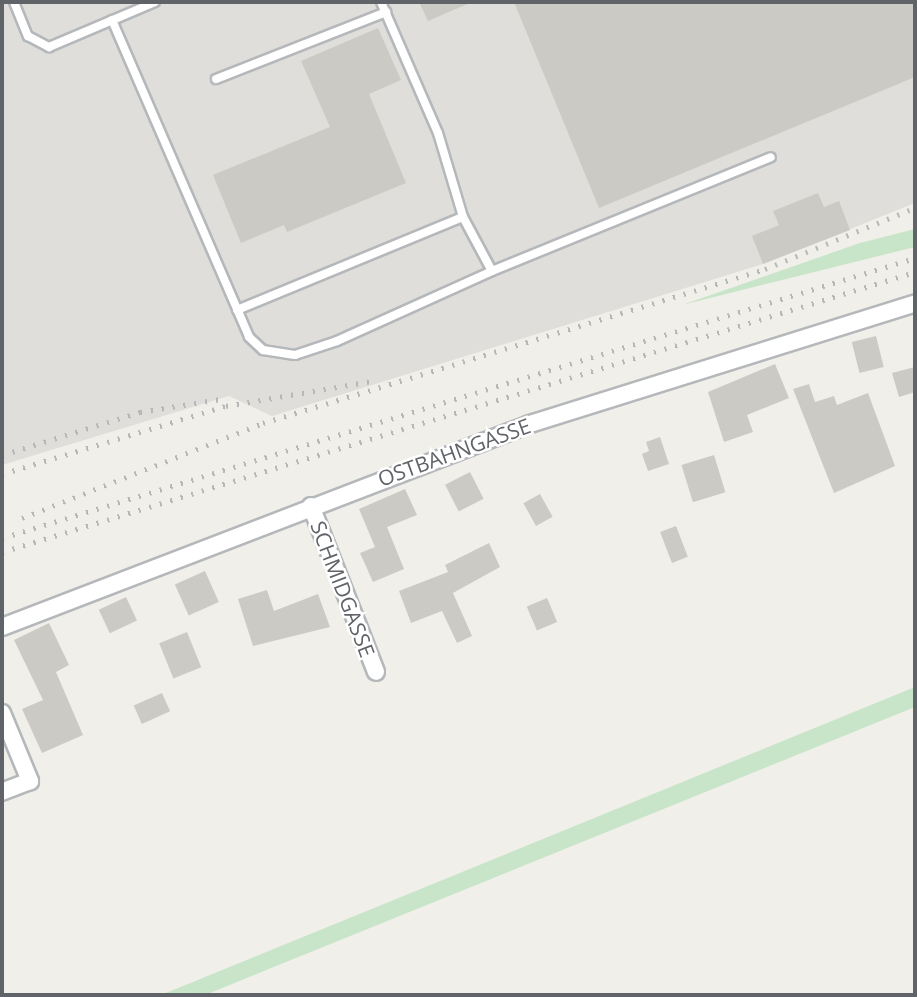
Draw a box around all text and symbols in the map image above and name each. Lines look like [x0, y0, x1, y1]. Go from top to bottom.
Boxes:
street label: OSTBAHNGASSE [374, 413, 534, 491]
street label: SCHMIDGASSE [306, 518, 380, 660]

